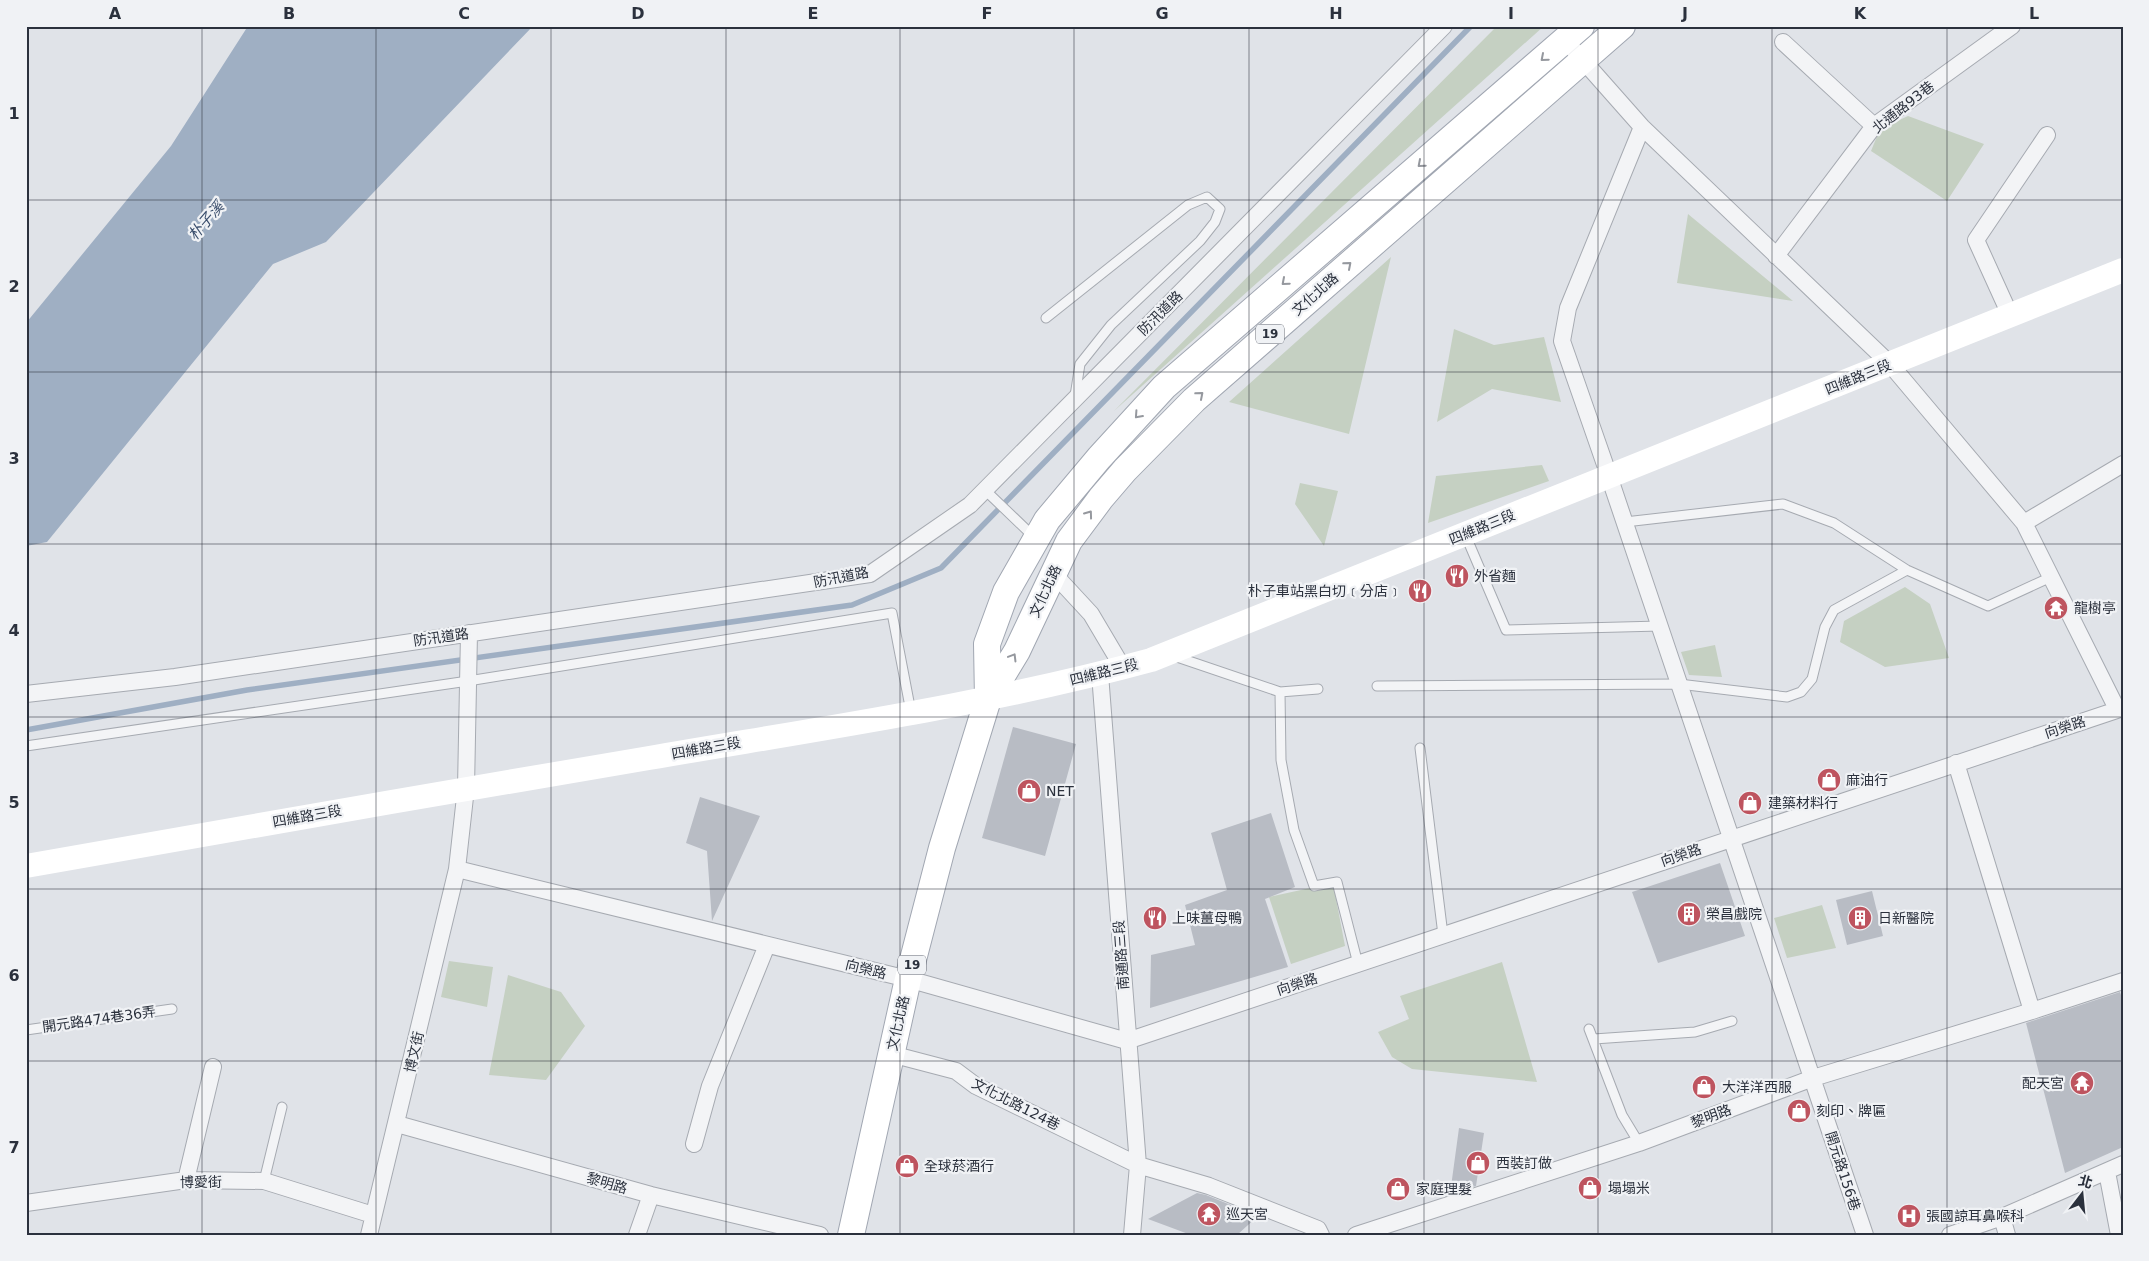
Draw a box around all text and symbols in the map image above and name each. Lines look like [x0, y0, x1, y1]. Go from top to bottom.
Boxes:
text: A [109, 4, 122, 23]
text: B [283, 4, 295, 23]
text: C [458, 4, 470, 23]
text: D [631, 4, 645, 23]
text: E [808, 4, 818, 23]
text: F [982, 4, 992, 23]
text: G [1155, 4, 1169, 23]
text: H [1329, 4, 1343, 23]
text: I [1508, 4, 1514, 23]
text: J [1681, 4, 1688, 23]
text: K [1854, 4, 1867, 23]
text: L [2029, 4, 2039, 23]
one-way arrow [1540, 52, 1549, 61]
street label: 北通路93巷 [1869, 78, 1937, 136]
text: 1 [8, 104, 20, 123]
one-way arrow [1418, 159, 1427, 167]
water label: 朴子溪 [184, 197, 229, 244]
one-way arrow [1343, 262, 1352, 271]
street label: 文化北路 [1289, 270, 1341, 318]
one-way arrow [1281, 276, 1290, 285]
text: 2 [8, 277, 20, 296]
street label: 防汛道路 [1135, 288, 1185, 338]
road number: 19 [1256, 324, 1284, 344]
street label: 四維路三段 [1823, 356, 1893, 398]
one-way arrow [1194, 392, 1203, 401]
one-way arrow [1135, 409, 1144, 418]
text: 3 [8, 449, 20, 468]
street label: 四維路三段 [1447, 506, 1517, 548]
one-way arrow [1083, 510, 1092, 520]
street label: 文化北路 [1026, 562, 1064, 620]
restaurant icon: 外省麵 [1444, 563, 1470, 589]
street label: 防汛道路 [812, 564, 870, 590]
place label: 外省麵 [1474, 568, 1516, 584]
restaurant icon: 朴子車站黑白切﹝分店﹞ [1407, 578, 1433, 604]
place label: 朴子車站黑白切﹝分店﹞ [1248, 583, 1402, 599]
temple icon: 龍樹亭 [2043, 595, 2069, 621]
place label: 龍樹亭 [2074, 600, 2116, 616]
text: 4 [8, 621, 20, 640]
street label: 防汛道路 [412, 625, 470, 649]
one-way arrow [1007, 654, 1017, 663]
street label: 四維路三段 [1068, 656, 1140, 688]
street label: 向榮路 [2043, 713, 2087, 741]
street label: 四維路三段 [670, 734, 742, 762]
shop icon: 麻油行 [1816, 767, 1842, 793]
place label: 麻油行 [1846, 772, 1888, 788]
shop icon: NET [1016, 778, 1042, 804]
place label: NET [1046, 783, 1074, 799]
shop icon: 建築材料行 [1737, 790, 1763, 816]
text: 5 [8, 793, 20, 812]
place label: 建築材料行 [1768, 795, 1838, 811]
street label: 四維路三段 [271, 802, 343, 830]
street label: 向榮路 [1659, 841, 1703, 869]
building icon: 榮昌戲院 [1676, 901, 1702, 927]
restaurant icon: 上味薑母鴨 [1142, 905, 1168, 931]
building icon: 日新醫院 [1847, 905, 1873, 931]
place label: 榮昌戲院 [1706, 906, 1762, 922]
place label: 上味薑母鴨 [1172, 910, 1242, 926]
place label: 日新醫院 [1878, 910, 1934, 926]
street label: 南通路三段 [1111, 920, 1131, 990]
street label: 向榮路 [844, 956, 888, 982]
road number: 19 [898, 956, 926, 974]
text: 6 [8, 966, 20, 985]
street label: 向榮路 [1275, 970, 1319, 998]
street label: 文化北路 [884, 994, 912, 1052]
street label: 開元路474巷36弄 [41, 1003, 157, 1035]
street label: 博文街 [401, 1030, 427, 1074]
temple icon: 配天宮 [2069, 1070, 2095, 1096]
shop icon: 大洋洋西服 [1691, 1074, 1717, 1100]
street label: 文化北路124巷 [969, 1075, 1063, 1133]
place label: 配天宮 [2022, 1075, 2064, 1091]
place label: 大洋洋西服 [1722, 1079, 1792, 1095]
shop icon: 刻印、牌匾 [1786, 1098, 1812, 1124]
street label: 黎明路 [1689, 1101, 1733, 1131]
place label: 刻印、牌匾 [1816, 1103, 1886, 1119]
street label: 開元路156巷 [1823, 1129, 1863, 1213]
text: 7 [8, 1138, 20, 1157]
shop icon: 西裝訂做 [1465, 1150, 1491, 1176]
shop icon: 全球菸酒行 [894, 1153, 920, 1179]
place label: 西裝訂做 [1496, 1155, 1552, 1171]
place label: 全球菸酒行 [924, 1158, 994, 1174]
north arrow [2056, 1168, 2106, 1218]
street label: 黎明路 [585, 1170, 629, 1196]
text: 北 [2077, 1172, 2095, 1191]
street label: 博愛街 [180, 1174, 222, 1190]
shop icon: 塌塌米 [1577, 1175, 1603, 1201]
shop icon: 家庭理髮 [1385, 1176, 1411, 1202]
place label: 塌塌米 [1608, 1180, 1650, 1196]
place label: 家庭理髮 [1416, 1181, 1472, 1197]
temple icon: 巡天宮 [1196, 1201, 1222, 1227]
hospital icon: 張國諒耳鼻喉科 [1896, 1203, 1922, 1229]
place label: 巡天宮 [1226, 1206, 1268, 1222]
place label: 張國諒耳鼻喉科 [1926, 1208, 2024, 1224]

